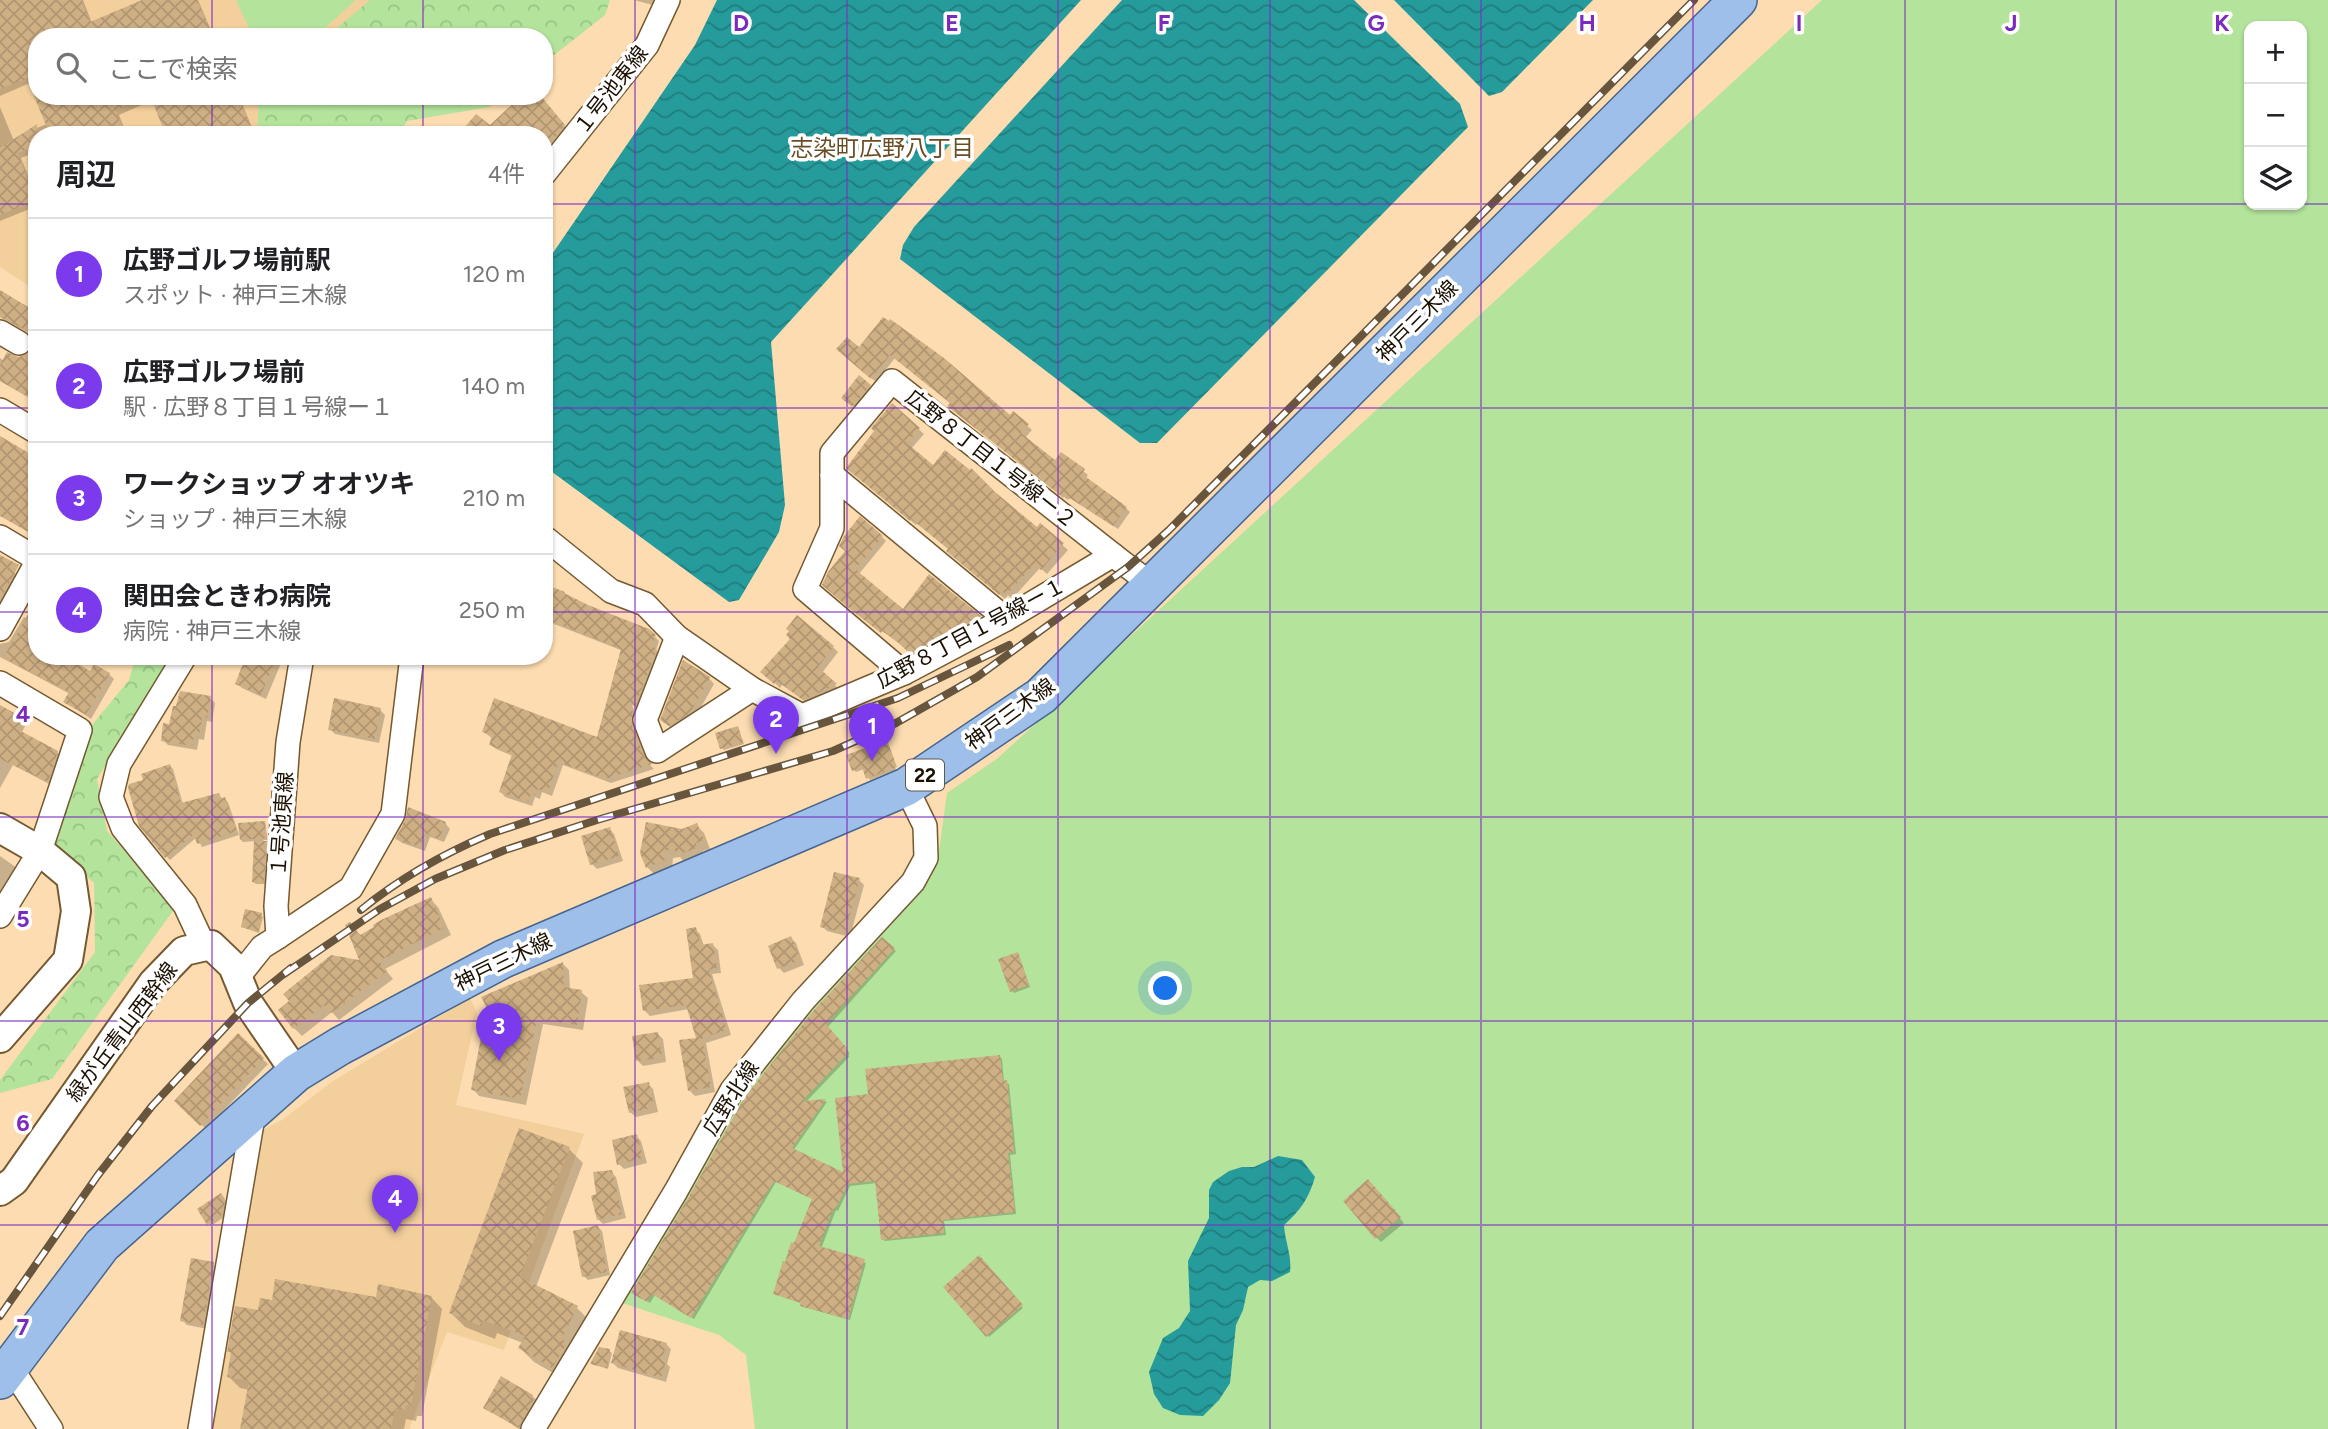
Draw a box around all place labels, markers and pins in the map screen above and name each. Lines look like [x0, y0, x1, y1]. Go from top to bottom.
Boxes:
pin: 2 [753, 696, 799, 754]
pin: 1 [849, 703, 895, 761]
pin: 3 [476, 1003, 522, 1061]
pin: 4 [372, 1175, 418, 1233]

